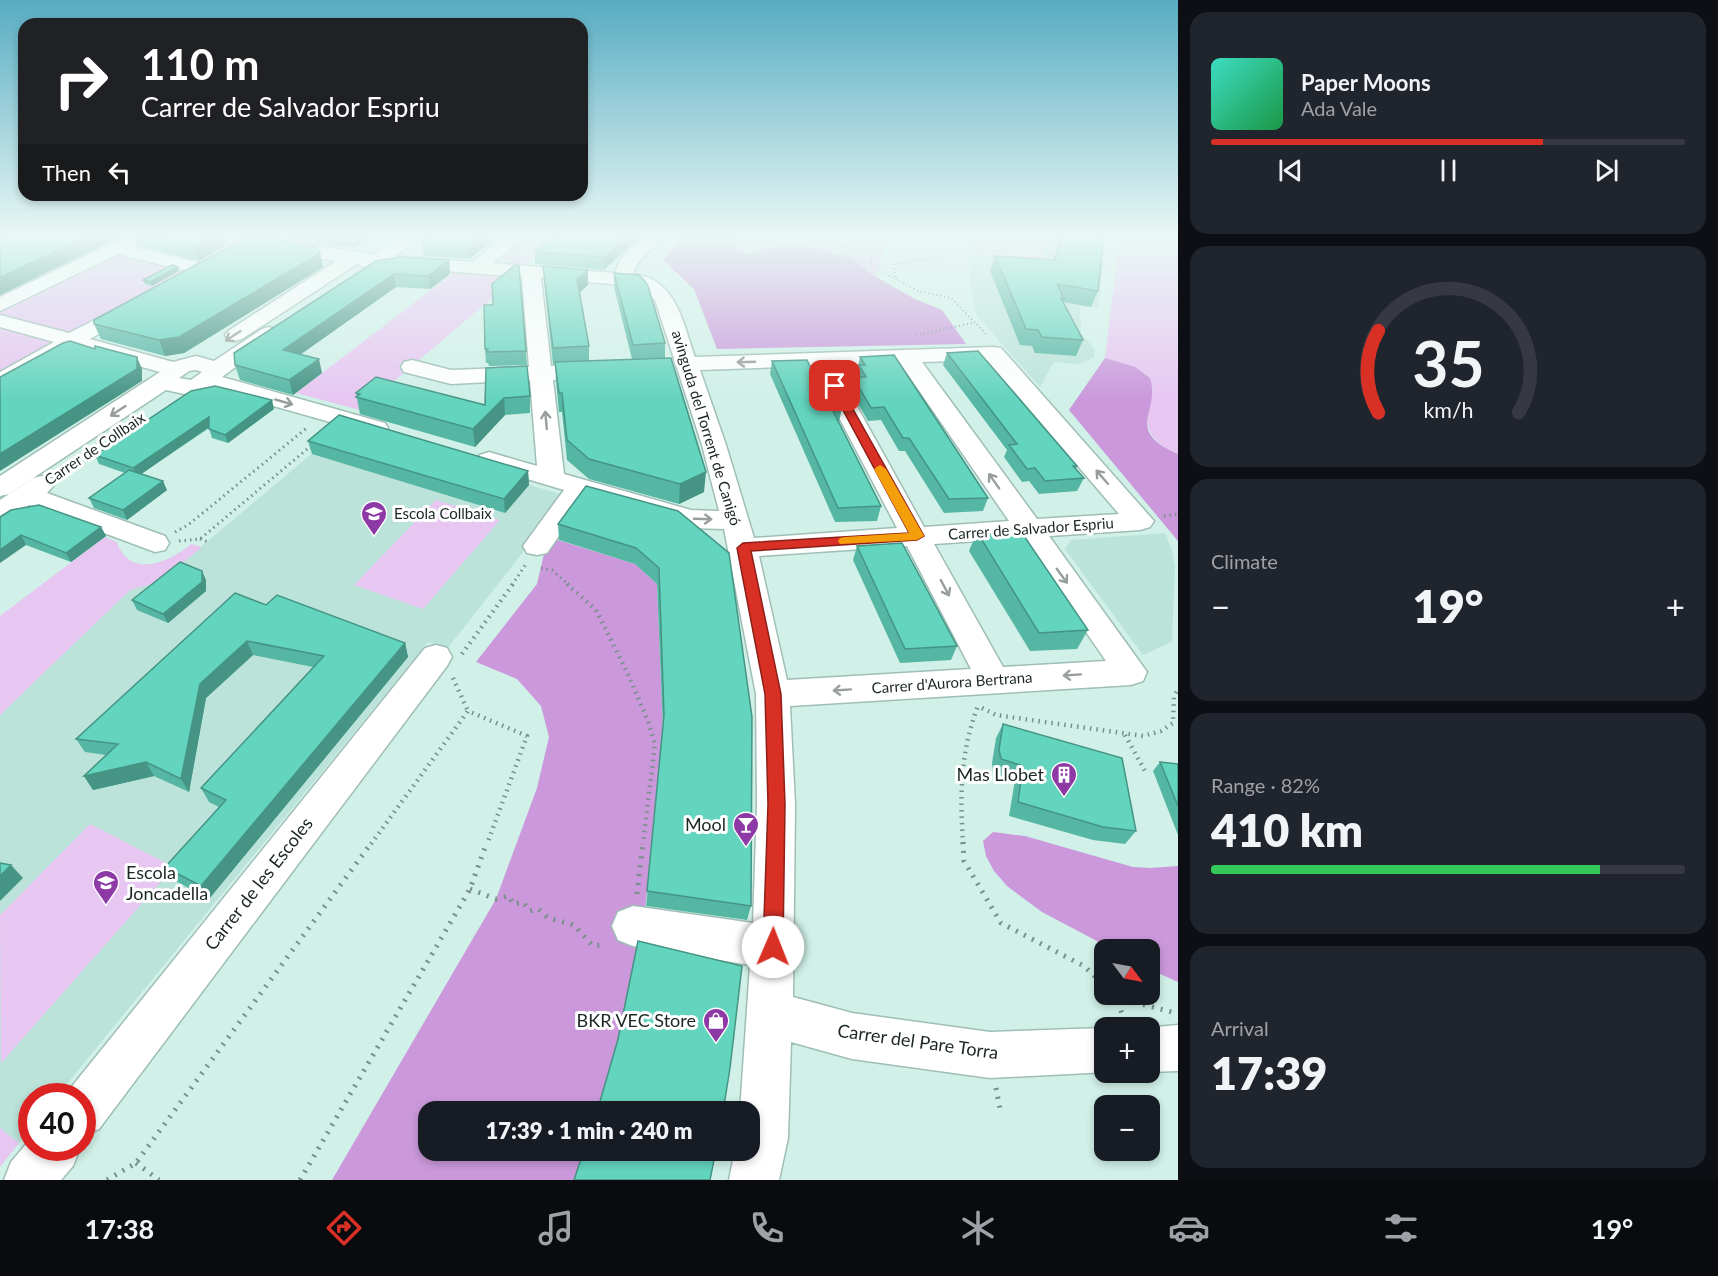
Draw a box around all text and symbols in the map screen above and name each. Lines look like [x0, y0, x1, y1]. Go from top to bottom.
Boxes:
text: 110 m [141, 39, 259, 89]
icon: right [42, 42, 120, 120]
text: Paper Moons [1301, 69, 1431, 96]
text: Carrer de Salvador Espriu [141, 90, 440, 123]
text: Ada Vale [1301, 96, 1377, 120]
icon: previous [1274, 154, 1307, 187]
icon: pause [1432, 154, 1465, 187]
icon: next [1590, 154, 1623, 187]
icon: left [103, 156, 136, 189]
text: Then [42, 159, 91, 186]
text: 35 [1412, 326, 1484, 401]
street label: avinguda del Torrent de Canigó [669, 328, 745, 528]
one-way arrow [225, 330, 242, 342]
one-way arrow [736, 357, 756, 368]
pin [809, 360, 860, 411]
icon: arrive [818, 369, 851, 402]
one-way arrow [274, 397, 293, 408]
text: km/h [1423, 398, 1473, 424]
one-way arrow [110, 406, 127, 418]
street label: Carrer de Collbaix [41, 408, 149, 488]
one-way arrow [540, 410, 551, 430]
one-way arrow [1095, 469, 1108, 485]
one-way arrow [988, 473, 1000, 490]
school or university icon: Escola Collbaix [359, 499, 389, 537]
place label: Escola Collbaix [394, 504, 492, 522]
street label: Carrer de Salvador Espriu [948, 513, 1114, 543]
one-way arrow [692, 514, 712, 525]
text: Climate [1211, 549, 1278, 573]
one-way arrow [1056, 568, 1068, 584]
one-way arrow [939, 579, 951, 597]
text: 19° [1413, 579, 1483, 633]
text: − [1211, 586, 1230, 626]
text: + [1666, 586, 1685, 626]
street label: Carrer d'Aurora Bertrana [871, 667, 1033, 697]
one-way arrow [1063, 670, 1083, 681]
one-way arrow [832, 685, 852, 696]
building icon: Mas Llobet [1049, 760, 1079, 798]
place label: Mas Llobet [957, 763, 1045, 785]
text: Range · 82% [1211, 773, 1320, 797]
text: 410 km [1211, 803, 1363, 857]
bar icon: Mool [731, 810, 761, 848]
street label: Carrer de les Escoles [199, 812, 317, 954]
place label: Mool [685, 813, 726, 835]
place label: Escola Joncadella [126, 861, 208, 904]
school or university icon: Escola Joncadella [91, 868, 121, 906]
position arrow [741, 915, 805, 979]
north arrow [1094, 939, 1160, 1005]
map controls [1094, 939, 1160, 1161]
shop icon: BKR VEC Store [701, 1006, 731, 1044]
place label: BKR VEC Store [577, 1009, 696, 1031]
text: Arrival [1211, 1016, 1269, 1040]
button: + [1094, 1017, 1160, 1083]
street label: Carrer del Pare Torra [836, 1019, 1000, 1063]
text: 17:39 [1211, 1046, 1327, 1100]
speed limit sign: 40 [18, 1083, 96, 1161]
button: − [1094, 1095, 1160, 1161]
text: 17:39 · 1 min · 240 m [486, 1117, 692, 1144]
icon: directions [323, 1207, 365, 1249]
icon: music [535, 1207, 577, 1249]
icon: phone [746, 1207, 788, 1249]
icon: climate [957, 1207, 999, 1249]
icon: car [1168, 1207, 1210, 1249]
icon: filters [1380, 1207, 1422, 1249]
text: 17:38 [85, 1212, 154, 1245]
text: 19° [1591, 1212, 1633, 1245]

